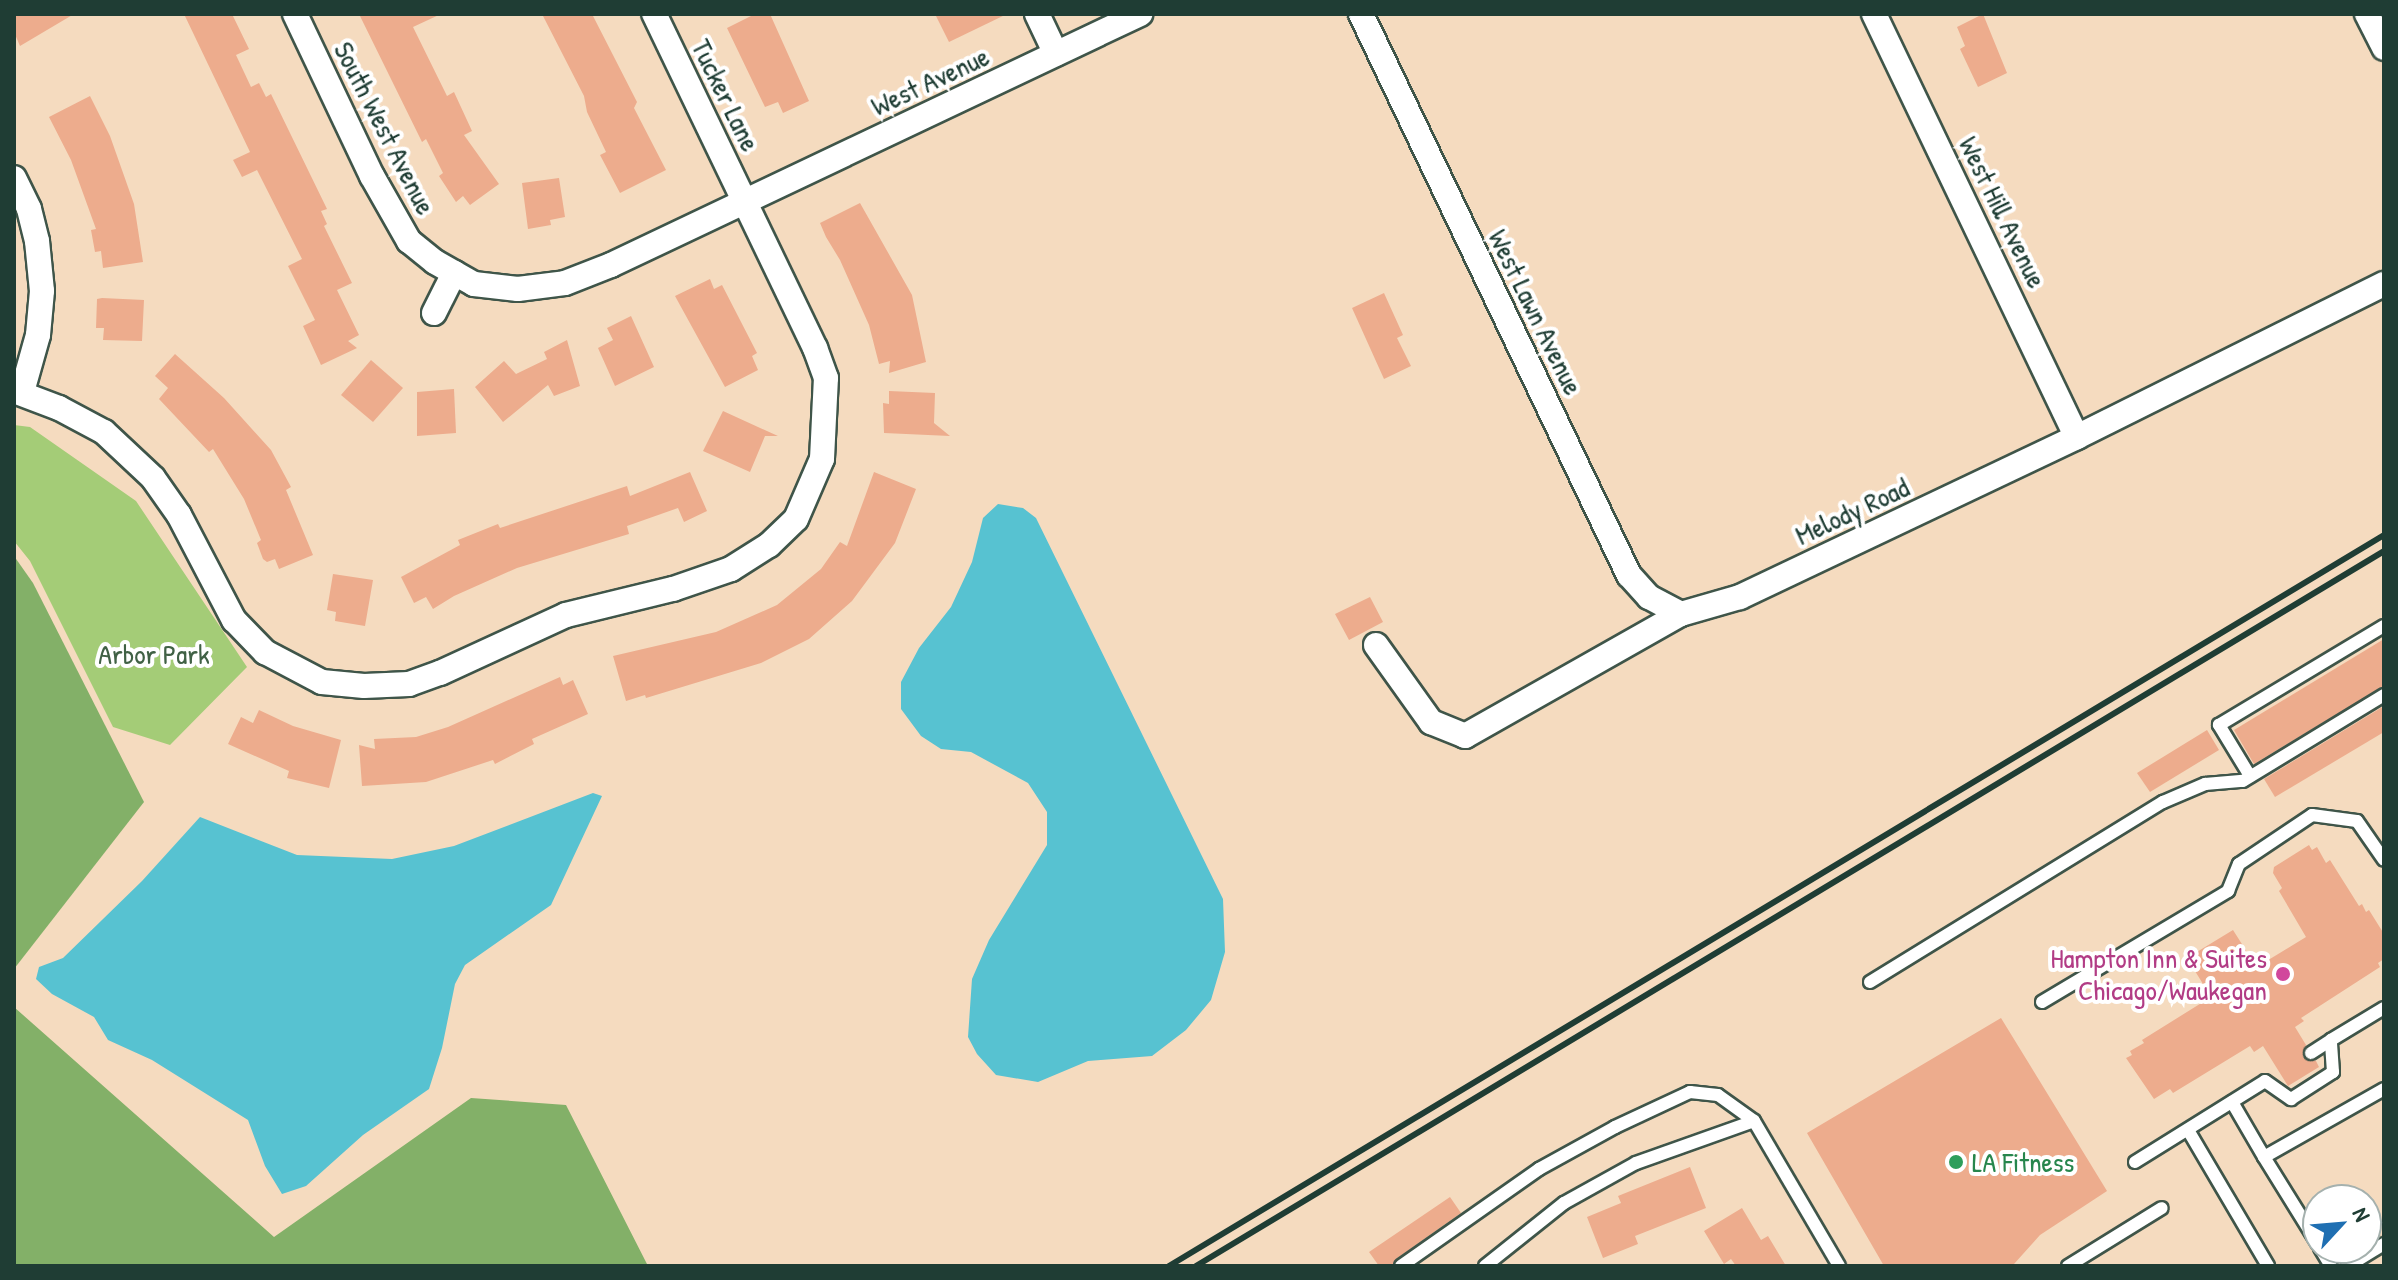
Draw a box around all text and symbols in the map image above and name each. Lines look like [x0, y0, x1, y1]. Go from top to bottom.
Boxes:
street label: Tucker Lane [685, 34, 767, 156]
street label: South West Avenue [327, 36, 443, 220]
street label: West Avenue [866, 39, 994, 123]
street label: West Hill Avenue [1952, 131, 2054, 293]
street label: West Lawn Avenue [1482, 224, 1590, 400]
street label: Melody Road [1790, 470, 1914, 552]
park label: Arbor Park [98, 637, 210, 671]
place label: Hampton Inn & Suites Chicago/Waukegan [2050, 941, 2267, 1007]
marker: Hampton Inn & Suites Chicago/Waukegan [2274, 965, 2292, 983]
place label: LA Fitness [1972, 1145, 2074, 1179]
marker: LA Fitness [1947, 1153, 1965, 1171]
north arrow [2302, 1184, 2382, 1264]
text: N [2346, 1203, 2378, 1226]

